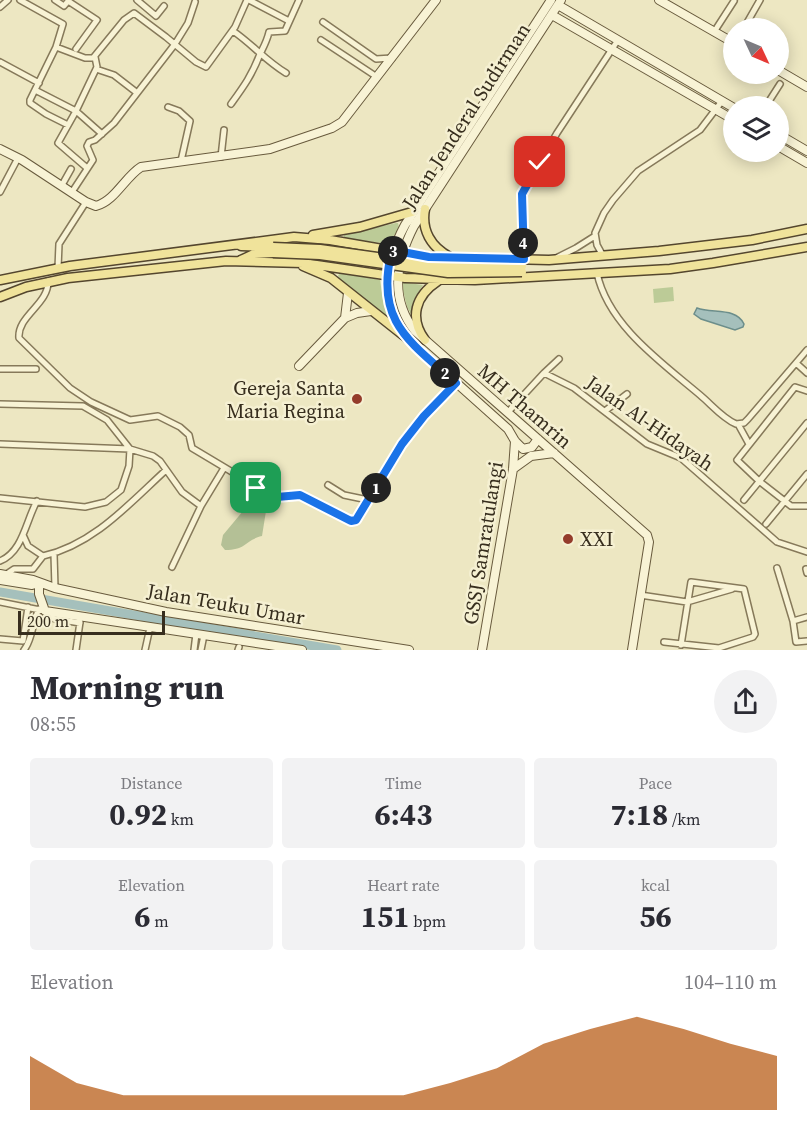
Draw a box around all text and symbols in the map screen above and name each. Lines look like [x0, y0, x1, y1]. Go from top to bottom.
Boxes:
street label: Jalan Jenderal Sudirman [395, 17, 537, 216]
north arrow [723, 18, 789, 84]
map controls [723, 18, 789, 162]
button: layers [723, 96, 789, 162]
pin [514, 136, 565, 187]
icon: check [523, 145, 556, 178]
pin: 4 [508, 228, 538, 258]
text: 4 [519, 232, 527, 254]
pin: 3 [378, 236, 408, 266]
text: 3 [389, 240, 397, 262]
street label: MH Thamrin [472, 357, 578, 455]
pin: 2 [430, 358, 460, 388]
text: 2 [441, 362, 449, 384]
street label: Jalan Al-Hidayah [580, 368, 720, 478]
place label: Gereja Santa Maria Regina [226, 374, 346, 425]
marker: Gereja Santa Maria Regina [350, 392, 364, 406]
street label: GSSJ Samratulangi [456, 459, 510, 627]
pin [230, 462, 281, 513]
icon: arrive [239, 471, 272, 504]
pin: 1 [361, 473, 391, 503]
text: 1 [372, 477, 380, 499]
place label: XXI [580, 525, 613, 553]
marker: XXI [561, 532, 575, 546]
street label: Jalan Teuku Umar [144, 576, 308, 632]
scale bar [18, 608, 165, 636]
text: 200 m [27, 610, 69, 632]
text: Morning run [30, 665, 224, 710]
button: share [714, 670, 777, 733]
text: 08:55 [30, 710, 76, 738]
text: Distance [120, 772, 183, 794]
text: Time [385, 772, 422, 794]
text: Pace [639, 772, 672, 794]
text: 0.92 [109, 794, 167, 835]
text: 6:43 [375, 794, 432, 835]
text: 7:18 [611, 794, 668, 835]
text: km [167, 808, 194, 830]
text: /km [668, 808, 700, 830]
text: Elevation [118, 874, 185, 896]
text: Heart rate [367, 874, 440, 896]
text: kcal [641, 874, 670, 896]
text: 6 [134, 896, 151, 937]
text: 151 [361, 896, 410, 937]
text: 56 [639, 896, 672, 937]
text: m [151, 910, 169, 932]
text: bpm [410, 910, 446, 932]
text: Elevation [30, 968, 114, 996]
text: 104–110 m [684, 968, 777, 996]

